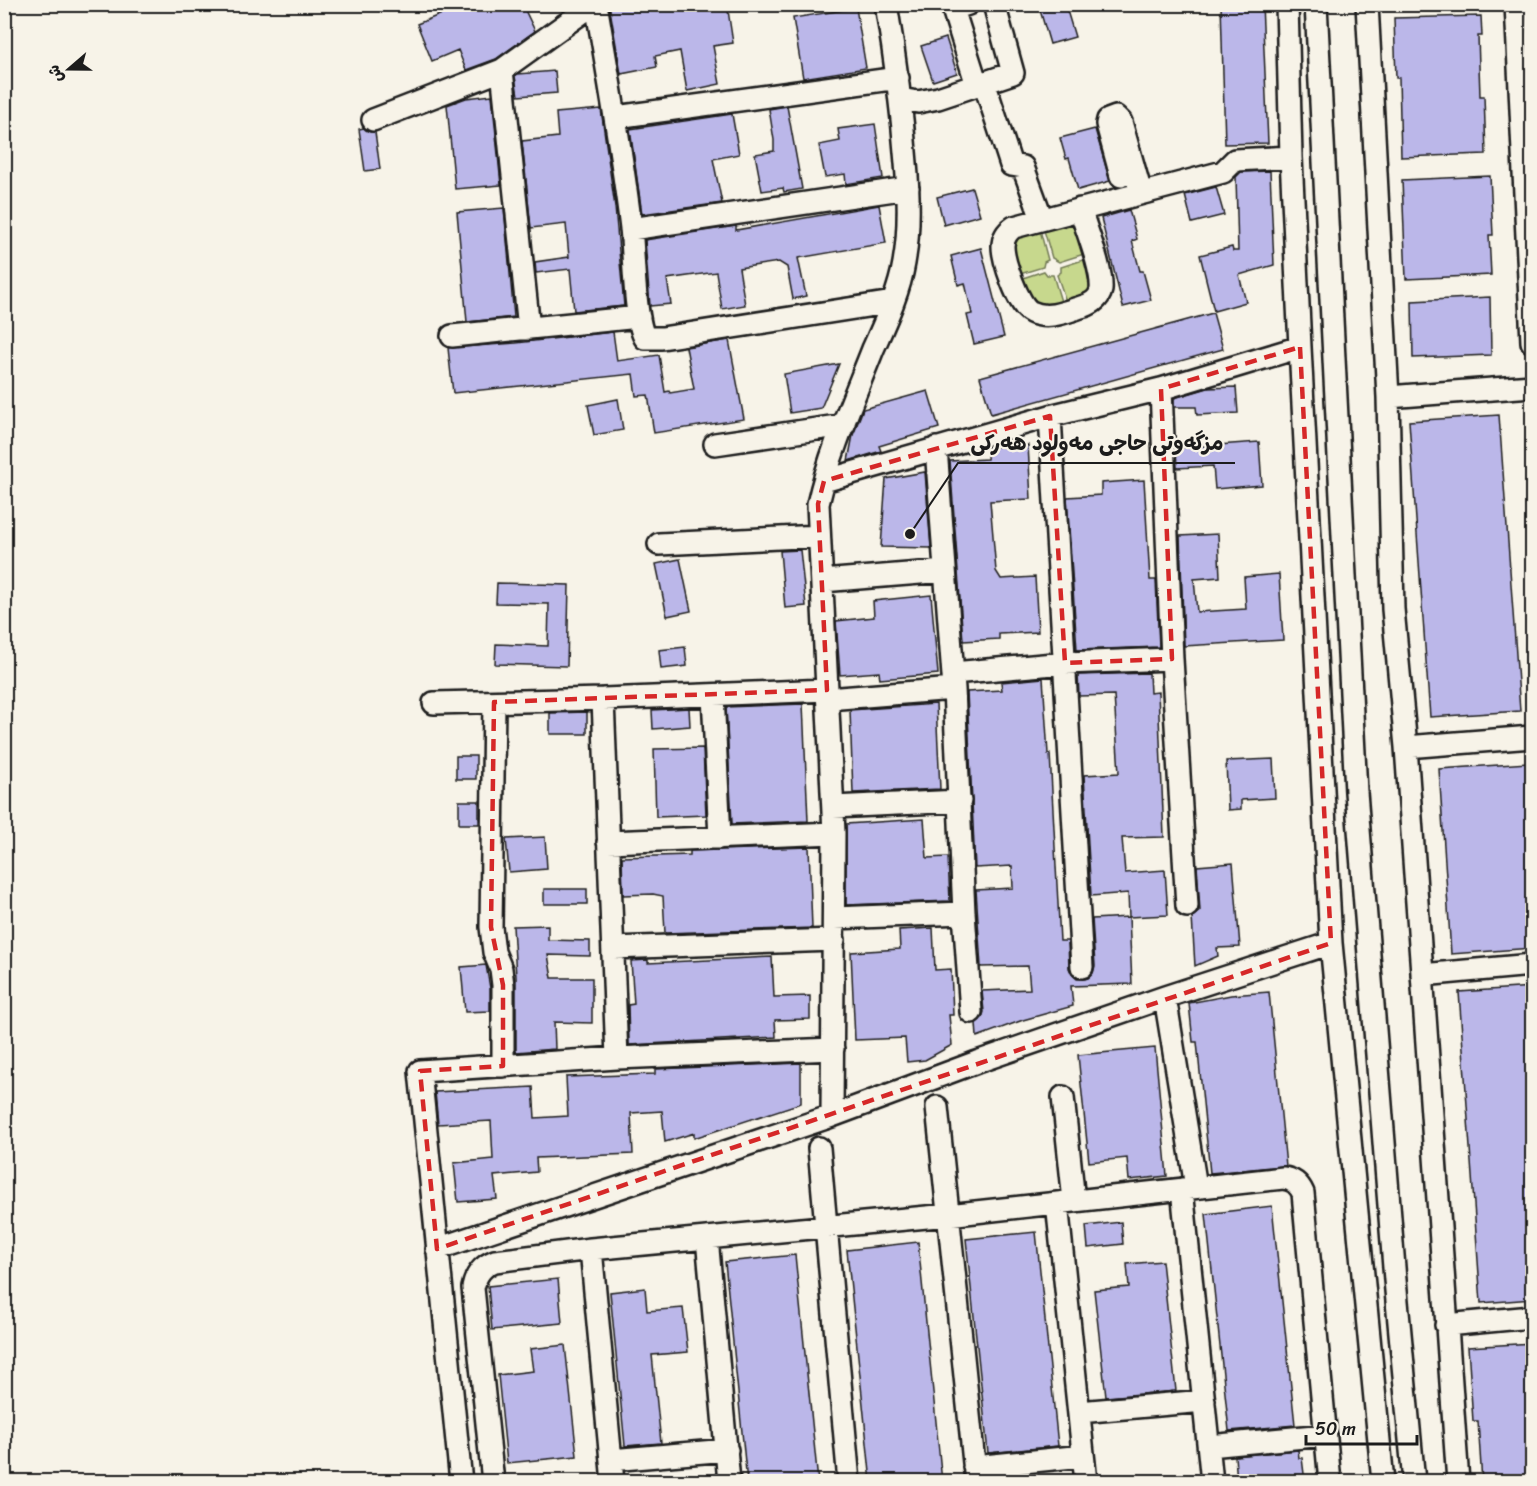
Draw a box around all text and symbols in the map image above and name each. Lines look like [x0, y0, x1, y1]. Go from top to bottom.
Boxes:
north arrow [39, 39, 99, 99]
text: ش [39, 61, 72, 87]
callout: مزگەوتی حاجی مەولود هەرکی [958, 424, 1235, 463]
text: مزگەوتی حاجی مەولود هەرکی [971, 424, 1223, 462]
scale bar [1306, 1408, 1417, 1446]
text: 50 m [1315, 1413, 1356, 1445]

